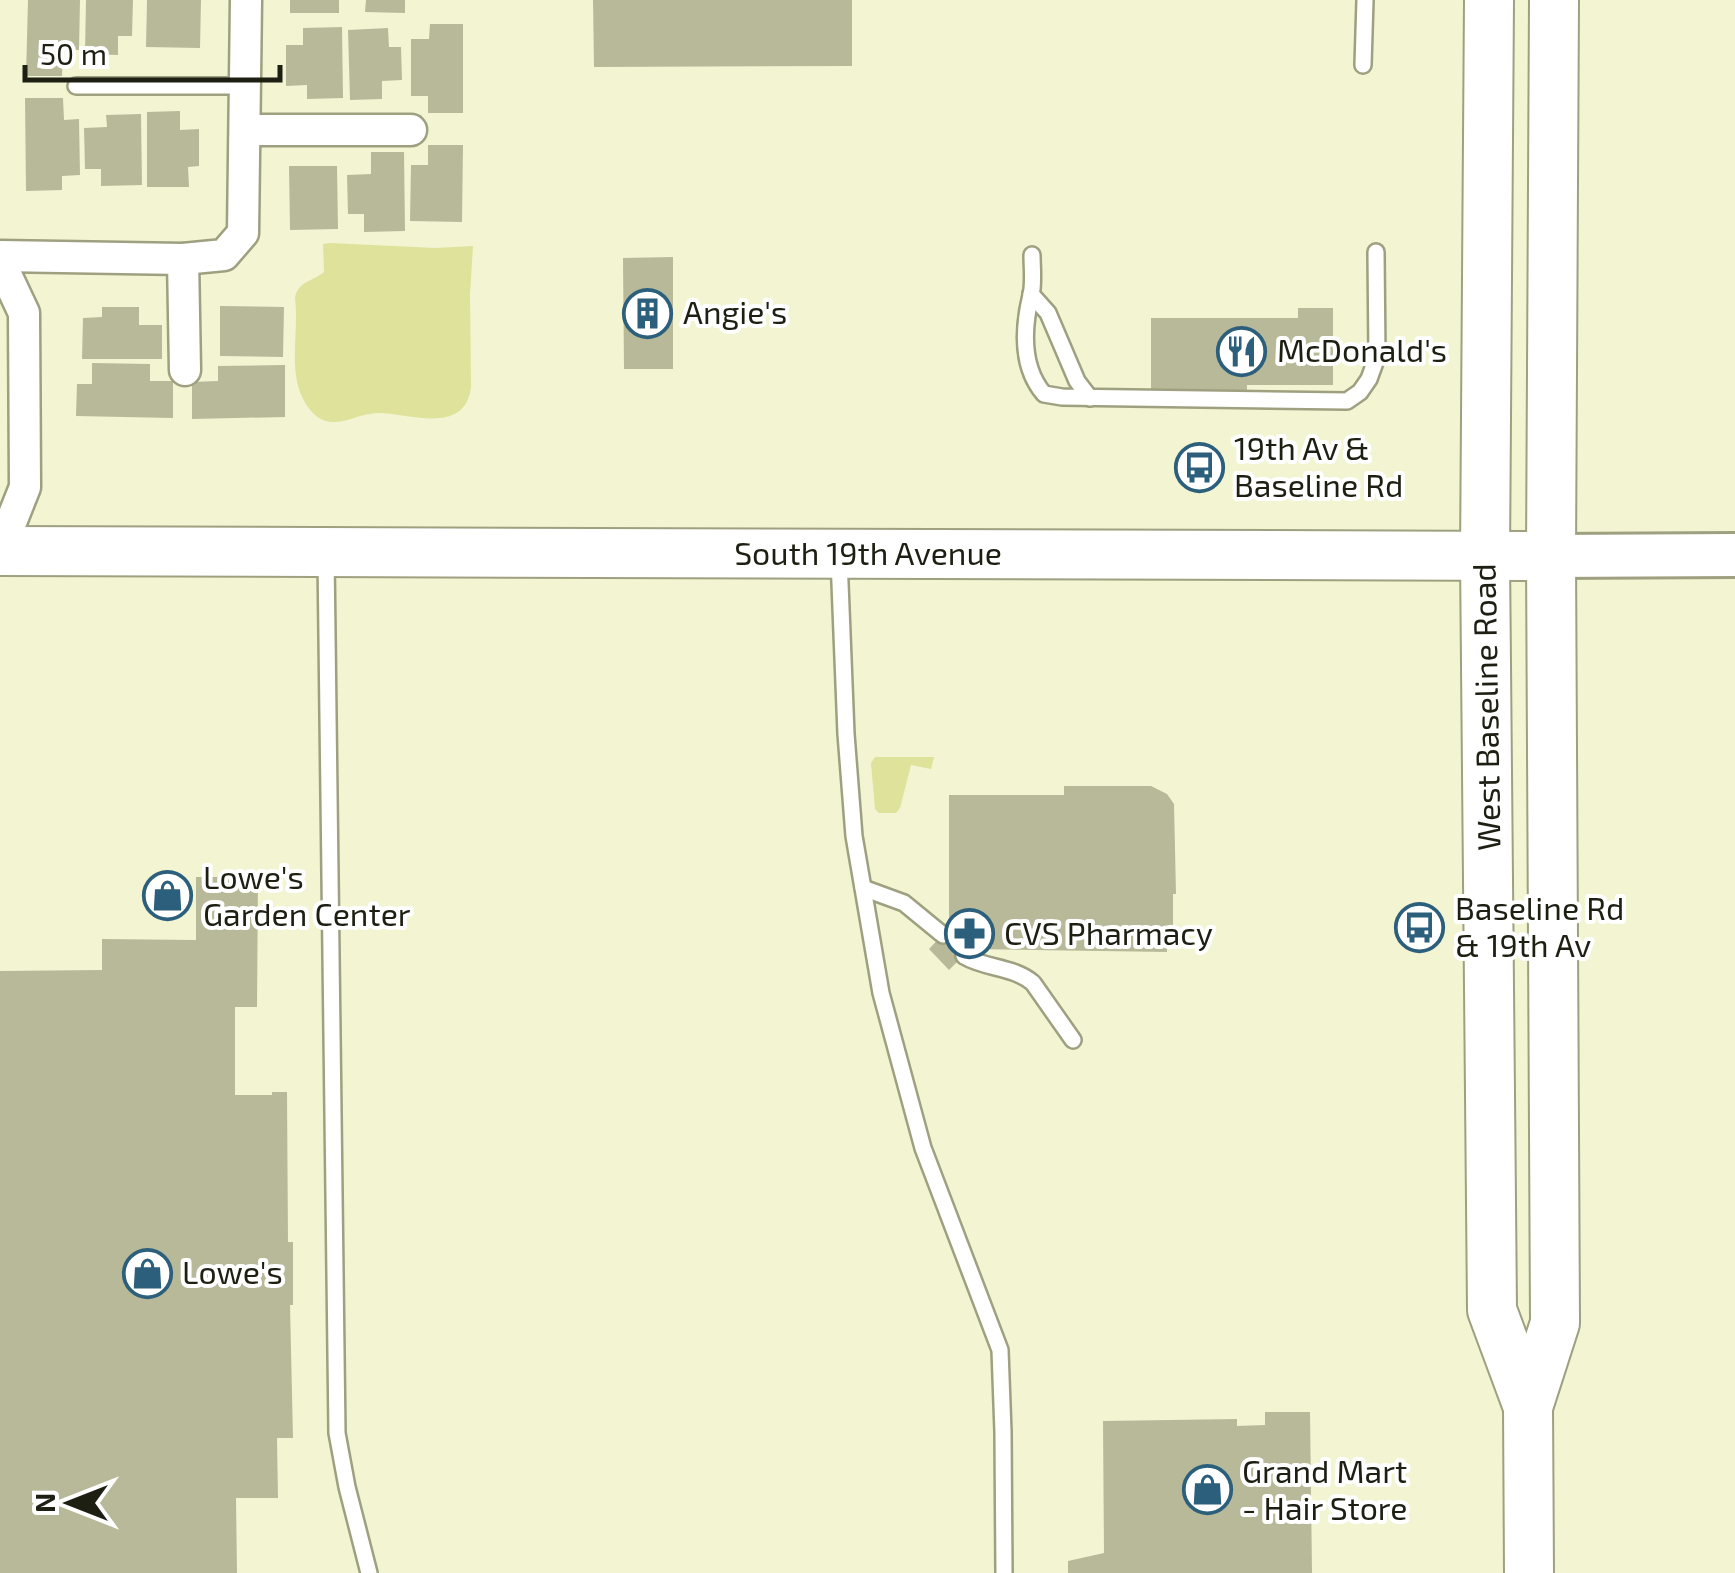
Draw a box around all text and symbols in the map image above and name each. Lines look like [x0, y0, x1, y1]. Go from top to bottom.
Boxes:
scale bar [25, 20, 280, 82]
text: 50 m [40, 35, 107, 71]
building icon: Angie's [622, 287, 674, 339]
place label: Angie's [683, 292, 787, 330]
restaurant icon: McDonald's [1216, 325, 1268, 377]
place label: McDonald's [1277, 330, 1447, 368]
place label: 19th Av & Baseline Rd [1234, 428, 1403, 503]
bus stop icon: 19th Av & Baseline Rd [1173, 441, 1225, 493]
street label: South 19th Avenue [734, 533, 1002, 571]
street label: West Baseline Road [1463, 563, 1507, 851]
place label: Lowe's Garden Center [203, 857, 411, 932]
shop icon: Lowe's Garden Center [142, 870, 194, 922]
place label: Baseline Rd & 19th Av [1455, 888, 1624, 963]
bus stop icon: Baseline Rd & 19th Av [1394, 901, 1446, 953]
pharmacy icon: CVS Pharmacy [943, 908, 995, 960]
place label: CVS Pharmacy [1004, 913, 1213, 951]
shop icon: Lowe's [121, 1247, 173, 1299]
place label: Lowe's [182, 1252, 283, 1290]
place label: Grand Mart - Hair Store [1242, 1451, 1407, 1526]
north arrow [20, 1453, 120, 1553]
shop icon: Grand Mart - Hair Store [1181, 1464, 1233, 1516]
text: N [27, 1493, 61, 1513]

